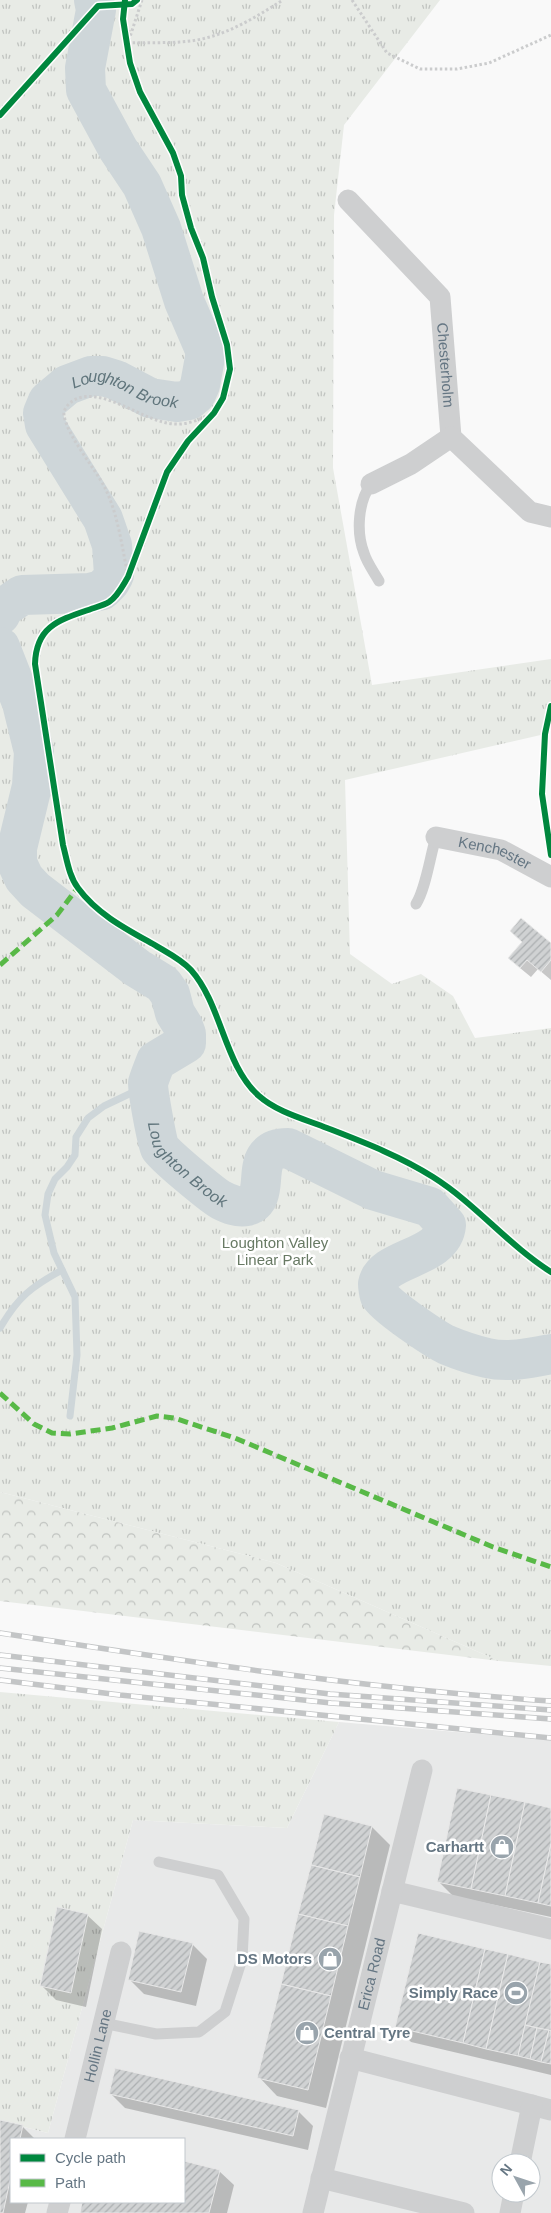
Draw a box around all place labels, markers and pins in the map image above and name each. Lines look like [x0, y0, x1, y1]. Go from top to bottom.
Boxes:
shop icon: Carhartt [489, 1834, 515, 1860]
place label: Carhartt [426, 1838, 484, 1855]
shop icon: DS Motors [317, 1946, 343, 1972]
place label: DS Motors [237, 1950, 312, 1967]
sports icon: Simply Race [503, 1980, 529, 2006]
place label: Simply Race [409, 1984, 498, 2001]
shop icon: Central Tyre [294, 2020, 320, 2046]
place label: Central Tyre [324, 2024, 410, 2041]

